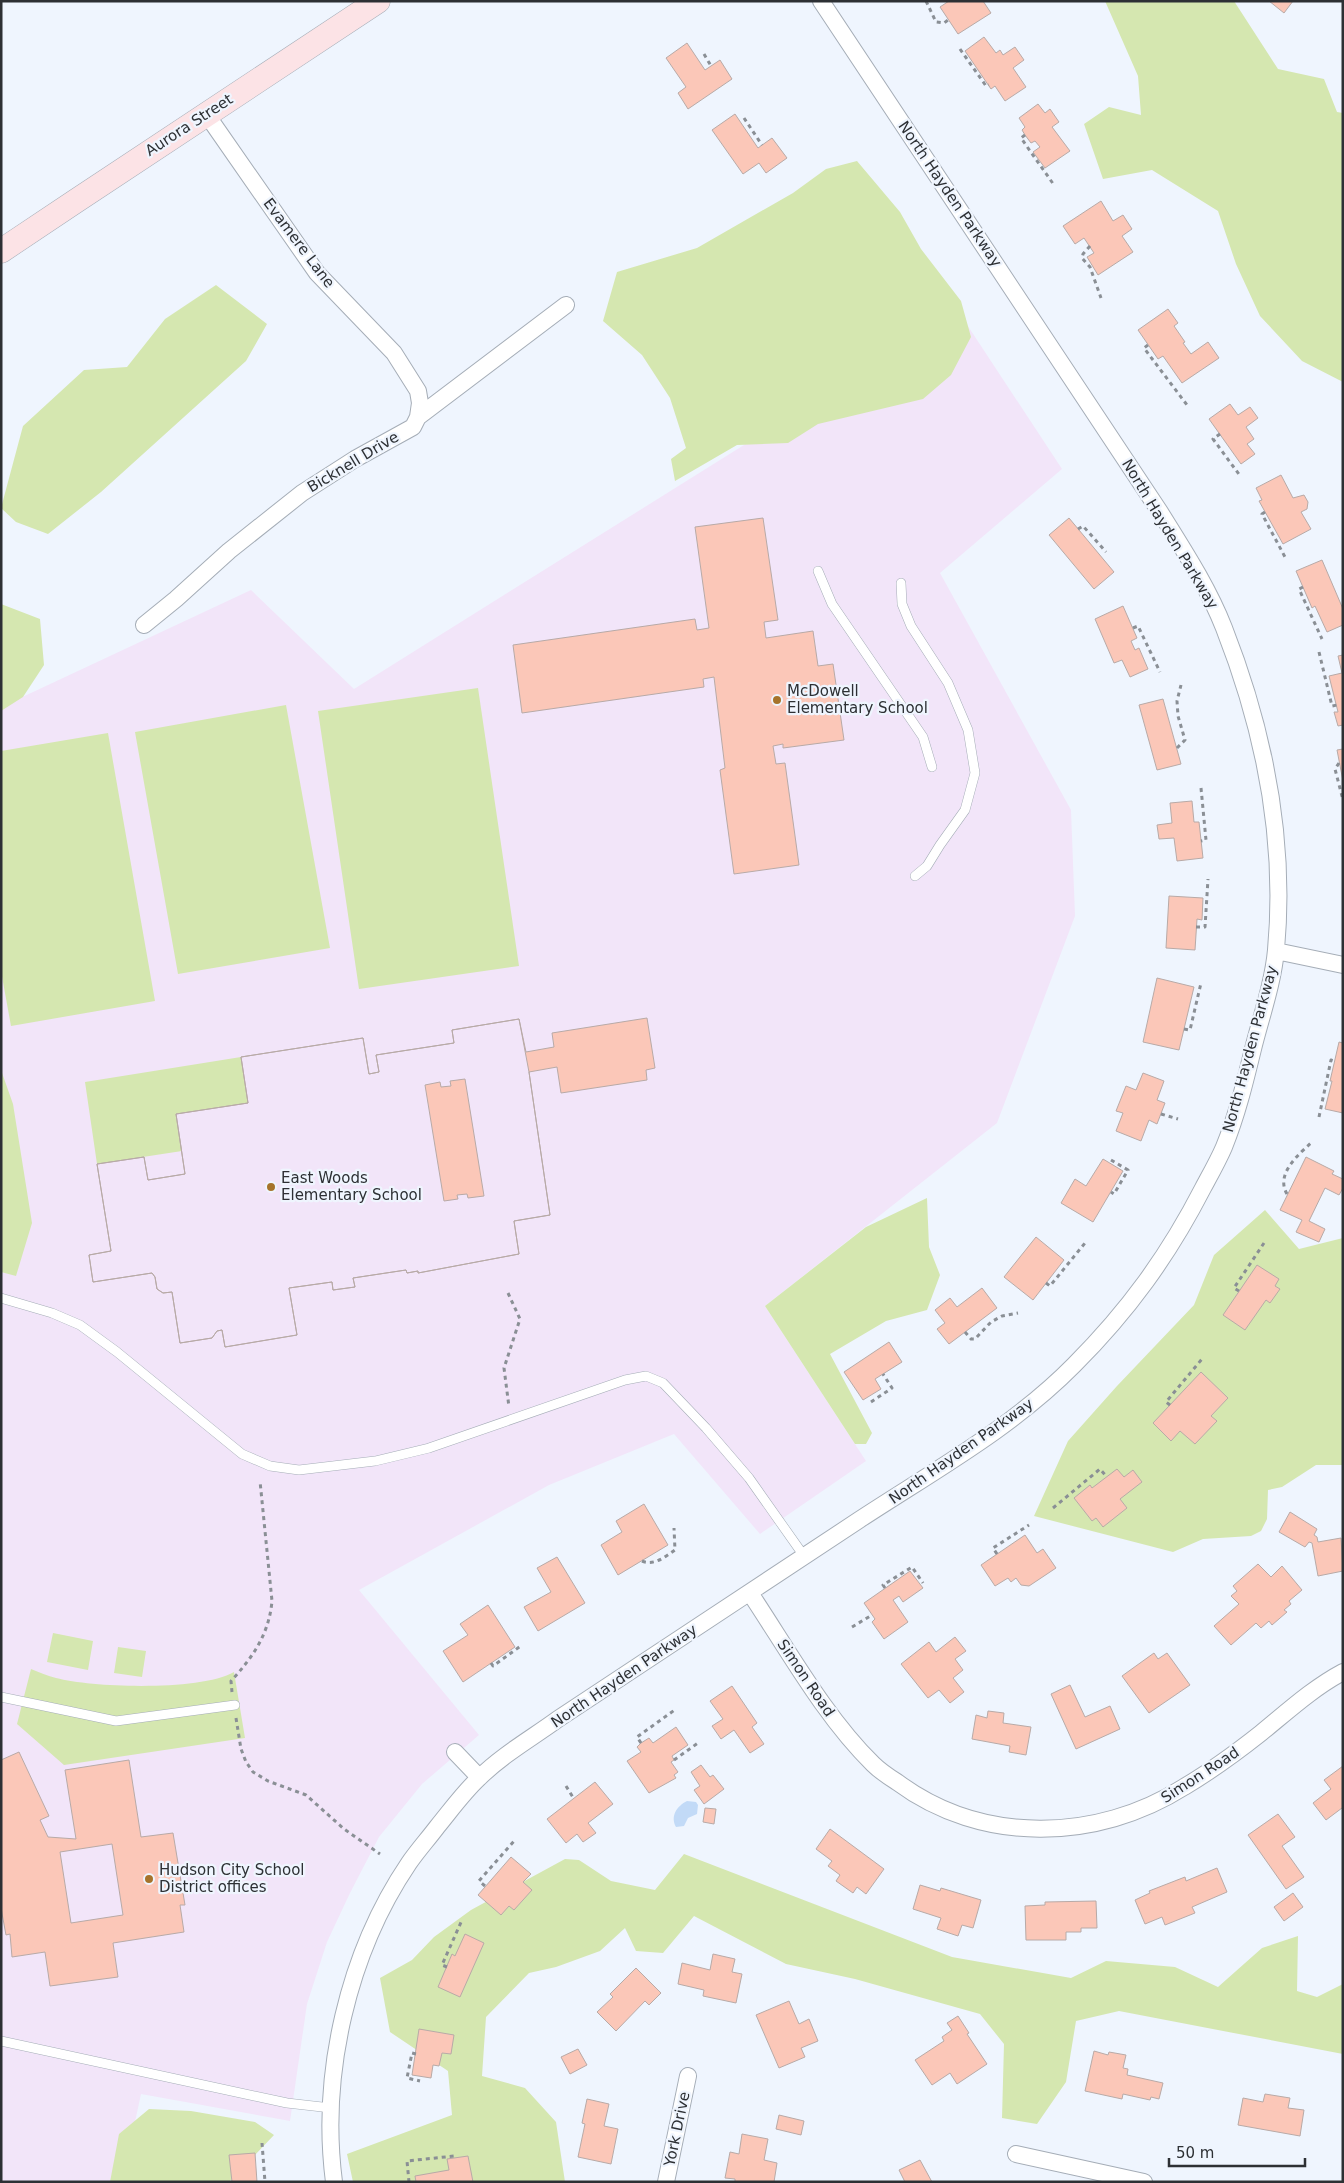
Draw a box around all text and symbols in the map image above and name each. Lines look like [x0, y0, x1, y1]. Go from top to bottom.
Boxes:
street label: Aurora Street [142, 90, 236, 160]
street label: North Hayden Parkway [894, 118, 1006, 270]
street label: Evamere Lane [259, 195, 339, 291]
street label: Bicknell Drive [304, 428, 402, 496]
street label: North Hayden Parkway [1118, 456, 1222, 612]
place label: McDowell Elementary School [787, 682, 928, 717]
marker: McDowell Elementary School [771, 694, 783, 706]
street label: North Hayden Parkway [1219, 964, 1281, 1134]
place label: East Woods Elementary School [281, 1169, 422, 1204]
marker: East Woods Elementary School [265, 1181, 277, 1193]
street label: North Hayden Parkway [885, 1394, 1037, 1508]
street label: North Hayden Parkway [548, 1620, 700, 1732]
street label: Simon Road [774, 1636, 838, 1720]
street label: Simon Road [1158, 1743, 1242, 1807]
place label: Hudson City School District offices [159, 1861, 305, 1896]
marker: Hudson City School District offices [143, 1873, 155, 1885]
street label: York Drive [660, 2090, 694, 2169]
scale bar [1169, 2136, 1305, 2168]
text: 50 m [1176, 2144, 1214, 2162]

